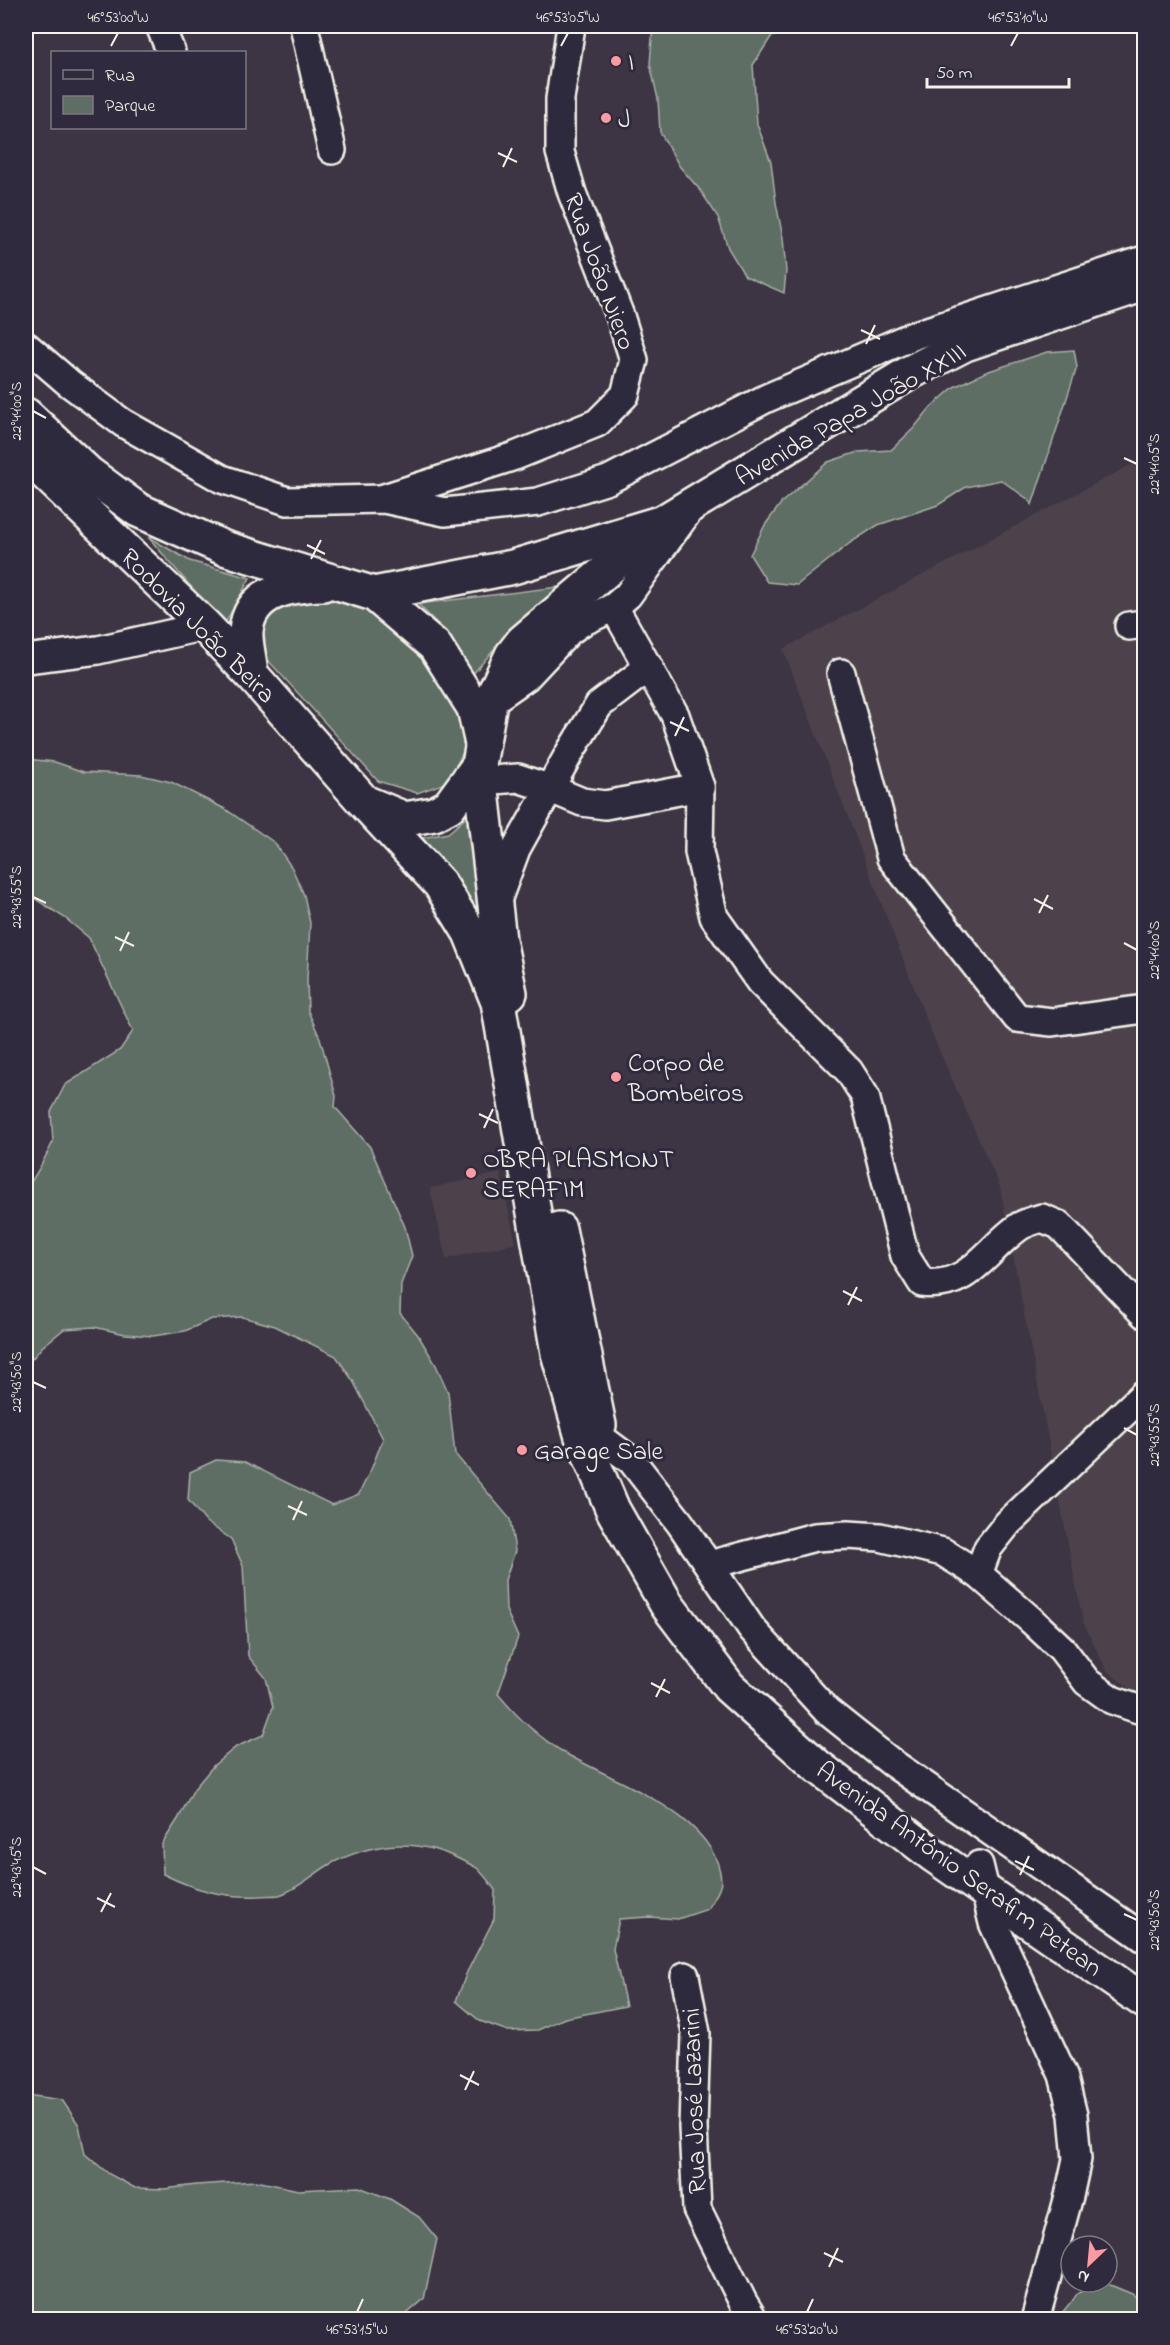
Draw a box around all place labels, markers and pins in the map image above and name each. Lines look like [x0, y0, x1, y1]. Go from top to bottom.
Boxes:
place label: I [628, 45, 634, 83]
marker: I [609, 54, 623, 68]
place label: J [618, 102, 631, 140]
marker: J [599, 111, 613, 125]
place label: Corpo de Bombeiros [627, 1046, 744, 1114]
marker: Corpo de Bombeiros [609, 1070, 623, 1084]
place label: OBRA PLASMONT SERAFIM [483, 1142, 674, 1210]
marker: OBRA PLASMONT SERAFIM [464, 1166, 478, 1180]
place label: Garage Sale [534, 1434, 663, 1472]
marker: Garage Sale [515, 1443, 529, 1457]

